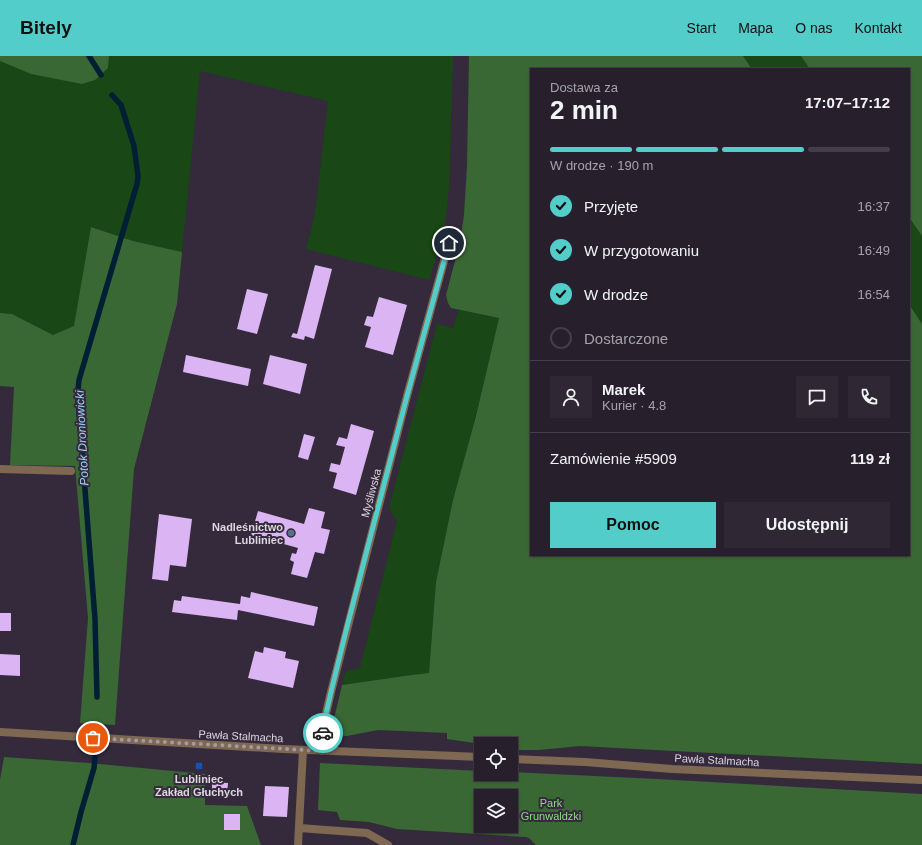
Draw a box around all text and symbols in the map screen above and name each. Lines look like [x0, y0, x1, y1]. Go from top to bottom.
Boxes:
text: Bitely [20, 17, 72, 38]
text: Start [687, 20, 716, 36]
text: Mapa [738, 20, 773, 36]
text: O nas [795, 20, 833, 36]
text: Kontakt [855, 20, 902, 36]
text: Dostawa za [550, 80, 618, 95]
text: 17:07–17:12 [805, 94, 890, 111]
text: 2 min [550, 95, 618, 125]
text: W drodze · 190 m [550, 158, 653, 173]
icon: check [550, 195, 572, 217]
text: Przyjęte [584, 198, 638, 215]
text: 16:37 [857, 199, 890, 214]
pin [432, 226, 466, 260]
icon: home [438, 232, 460, 254]
icon: check [550, 239, 572, 261]
text: W przygotowaniu [584, 242, 699, 259]
text: 16:49 [857, 243, 890, 258]
icon: check [550, 283, 572, 305]
text: W drodze [584, 286, 648, 303]
text: 16:54 [857, 287, 890, 302]
text: Dostarczone [584, 330, 668, 347]
button: person [550, 376, 592, 418]
button: chat [796, 376, 838, 418]
button: phone [848, 376, 890, 418]
text: Marek [602, 381, 645, 398]
water label: Potok Droniowicki [72, 390, 91, 486]
text: Kurier · 4.8 [602, 398, 666, 413]
text: Zamówienie #5909 [550, 450, 677, 467]
text: 119 zł [850, 450, 890, 467]
street label: Myśliwska [359, 466, 384, 519]
button: Pomoc [550, 502, 716, 548]
button: Udostępnij [724, 502, 890, 548]
place label: Nadleśnictwo Lubliniec [212, 521, 283, 546]
marker: Nadleśnictwo Lubliniec [286, 528, 296, 538]
courier [303, 713, 343, 753]
pin [76, 721, 110, 755]
icon: car [312, 722, 334, 744]
icon: bag [82, 727, 104, 749]
street label: Pawła Stalmacha [198, 728, 285, 744]
map controls [474, 737, 518, 833]
button: locate [474, 737, 518, 781]
street label: Pawła Stalmacha [674, 752, 761, 768]
marker: Lubliniec Zakład Głuchych [194, 761, 204, 771]
place label: Lubliniec Zakład Głuchych [155, 773, 243, 798]
button: layers [474, 789, 518, 833]
park label: Park Grunwaldzki [521, 797, 581, 822]

